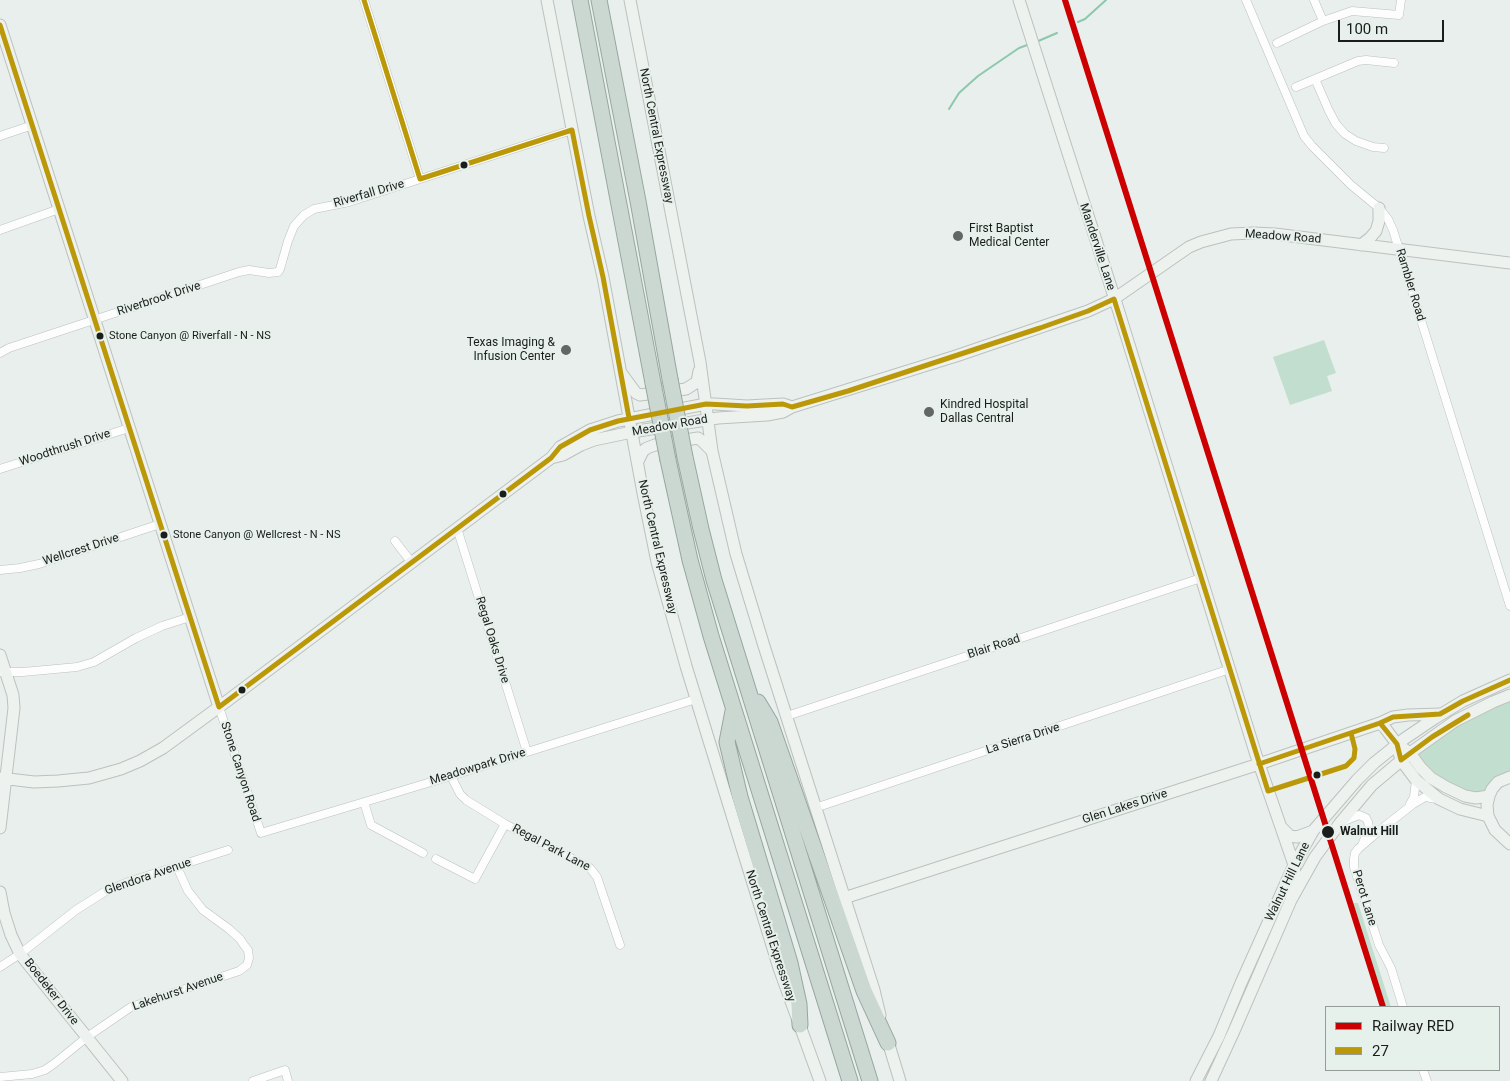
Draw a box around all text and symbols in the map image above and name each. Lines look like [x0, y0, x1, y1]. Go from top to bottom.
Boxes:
scale bar [1340, 10, 1446, 42]
text: 100 m [1346, 20, 1388, 38]
street label: North Central Expressway [636, 67, 676, 205]
unlabelled marker [459, 160, 469, 170]
street label: Riverfall Drive [332, 177, 406, 211]
street label: Manderville Lane [1076, 202, 1118, 292]
place label: First Baptist Medical Center [969, 222, 1049, 250]
street label: Meadow Road [1244, 227, 1322, 247]
marker: First Baptist Medical Center [951, 229, 965, 243]
street label: Rambler Road [1392, 247, 1428, 323]
street label: Riverbrook Drive [115, 279, 203, 319]
place label: Stone Canyon @ Riverfall - N - NS [109, 329, 271, 343]
marker: Stone Canyon @ Riverfall - N - NS [95, 331, 105, 341]
place label: Texas Imaging & Infusion Center [467, 336, 555, 364]
marker: Texas Imaging & Infusion Center [559, 343, 573, 357]
place label: Kindred Hospital Dallas Central [940, 398, 1029, 426]
marker: Kindred Hospital Dallas Central [922, 405, 936, 419]
street label: Meadow Road [631, 412, 709, 440]
street label: Woodthrush Drive [18, 426, 112, 470]
street label: North Central Expressway [635, 478, 679, 616]
unlabelled marker [498, 489, 508, 499]
place label: Stone Canyon @ Wellcrest - N - NS [173, 528, 340, 542]
marker: Stone Canyon @ Wellcrest - N - NS [159, 530, 169, 540]
street label: Wellcrest Drive [41, 531, 121, 569]
street label: Regal Oaks Drive [472, 595, 512, 685]
street label: Blair Road [966, 632, 1022, 662]
unlabelled marker [237, 685, 247, 695]
street label: Stone Canyon Road [217, 720, 263, 824]
street label: La Sierra Drive [984, 720, 1062, 758]
street label: Meadowpark Drive [428, 746, 528, 788]
unlabelled marker [1312, 770, 1322, 780]
street label: Glen Lakes Drive [1081, 786, 1169, 828]
street label: Regal Park Lane [510, 821, 592, 875]
marker: Walnut Hill [1320, 824, 1336, 840]
place label: Walnut Hill [1340, 825, 1398, 839]
street label: Walnut Hill Lane [1263, 840, 1313, 924]
street label: Glendora Avenue [103, 855, 193, 899]
street label: North Central Expressway [742, 868, 798, 1004]
street label: Perot Lane [1349, 868, 1379, 928]
street label: Boedeker Drive [21, 956, 81, 1028]
street label: Lakehurst Avenue [131, 970, 225, 1014]
legend [1325, 1006, 1500, 1071]
text: Railway RED [1372, 1017, 1454, 1035]
text: 27 [1372, 1042, 1389, 1060]

